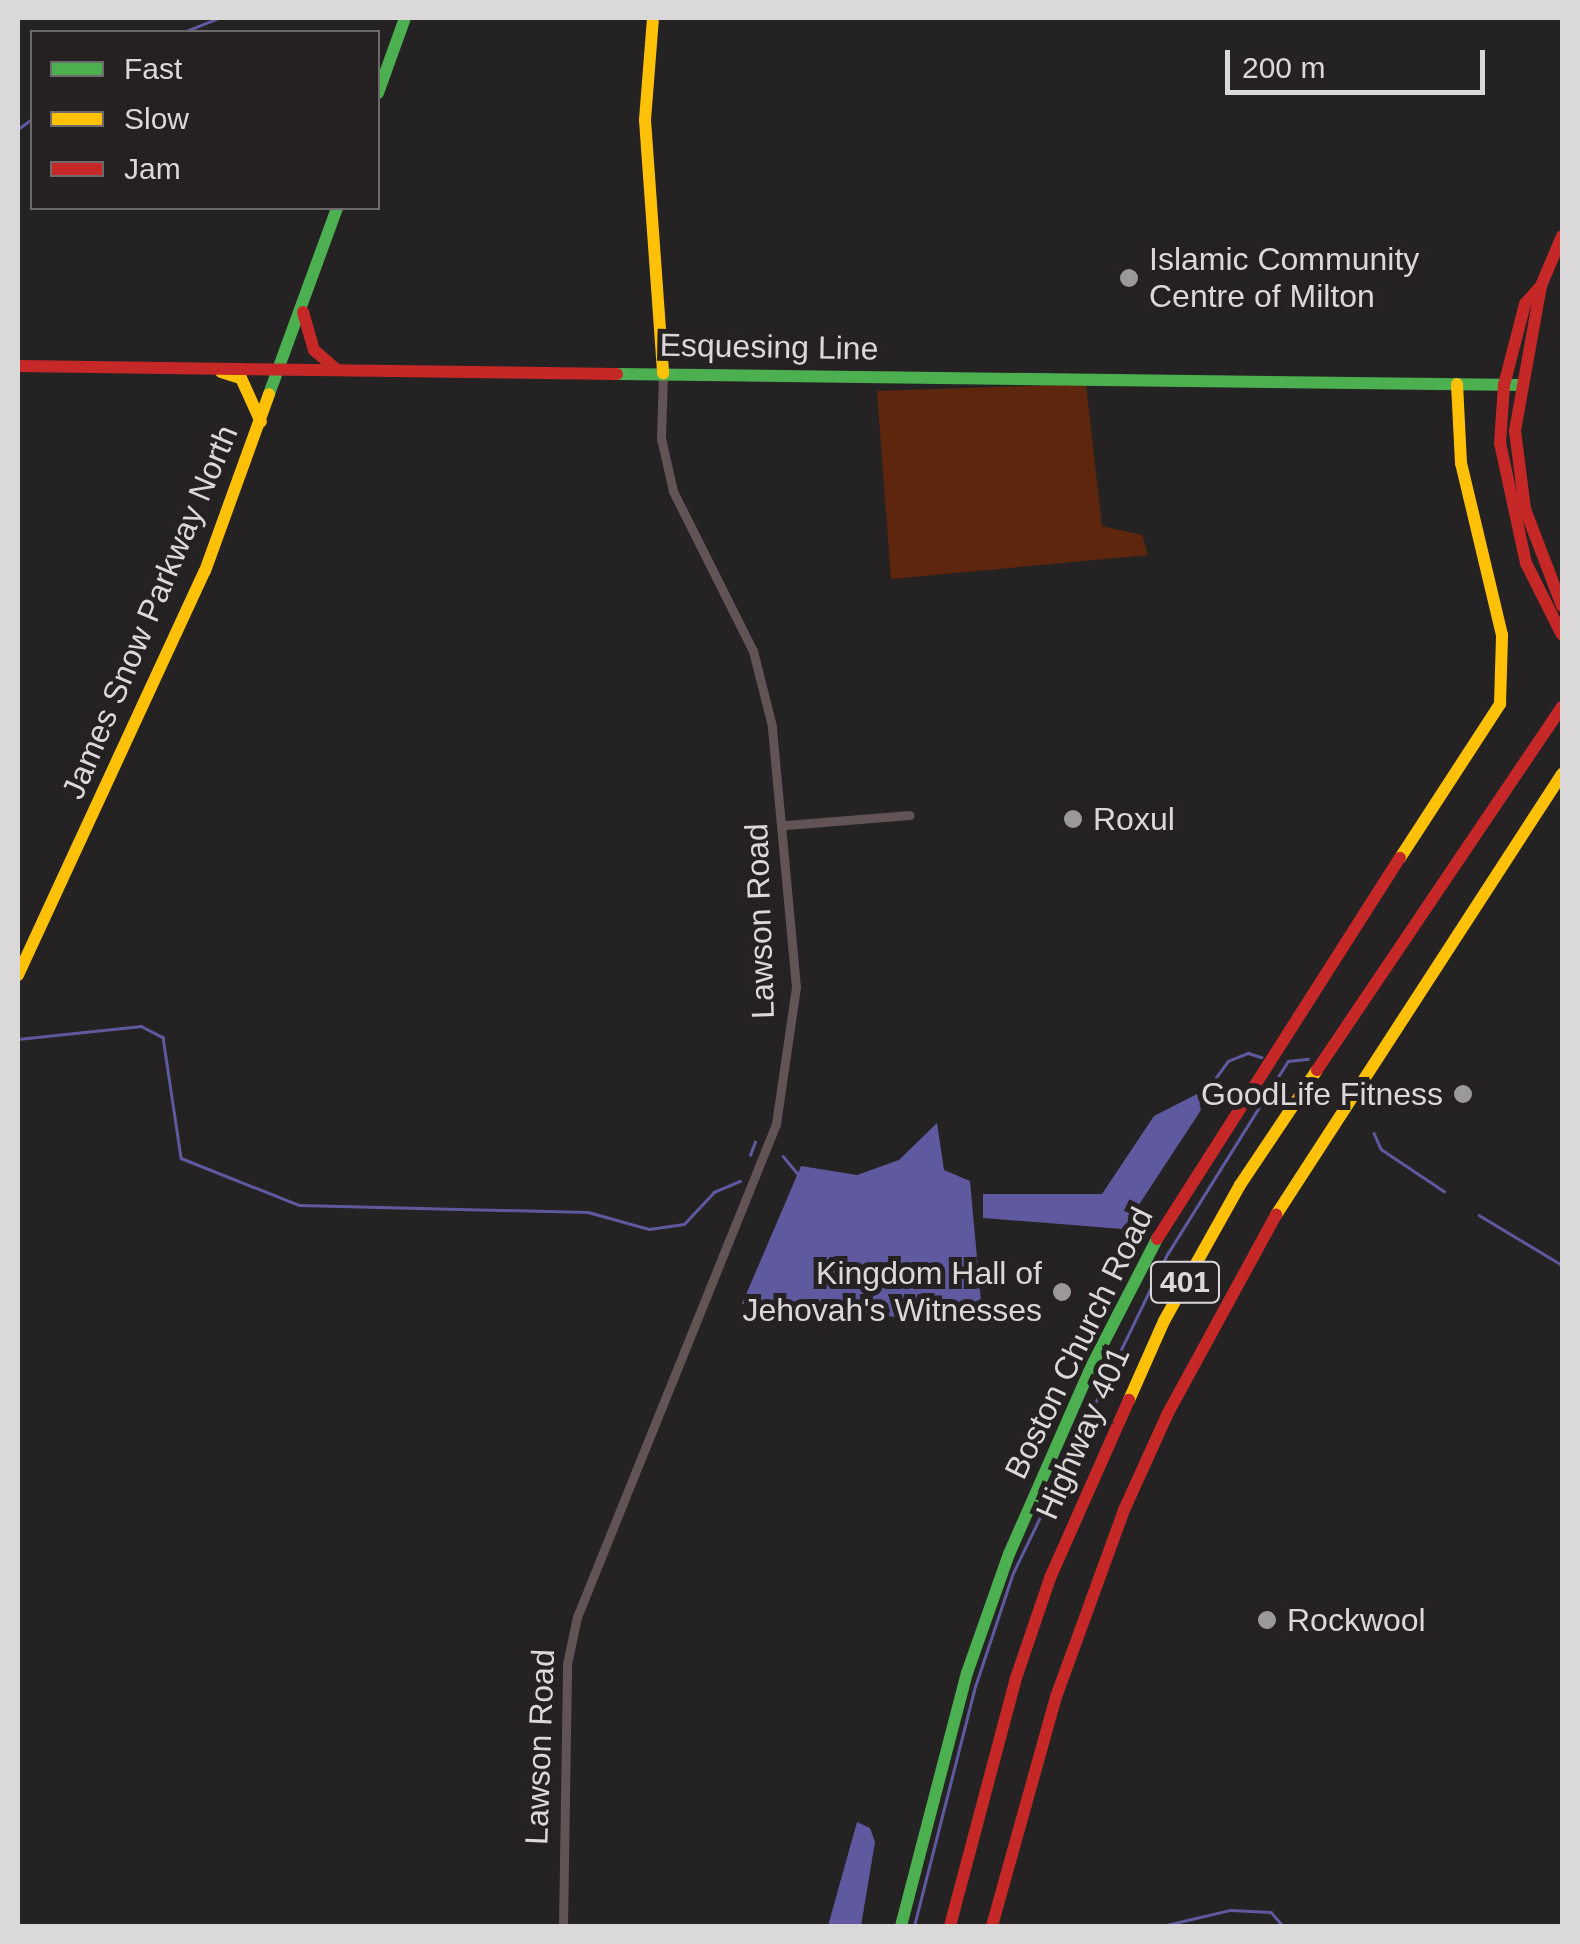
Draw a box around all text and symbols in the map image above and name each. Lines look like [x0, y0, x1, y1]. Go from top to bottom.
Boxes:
legend [30, 30, 380, 210]
scale bar [1230, 30, 1490, 92]
text: 200 m [1242, 51, 1325, 84]
text: Fast [124, 52, 182, 85]
text: Slow [124, 102, 189, 135]
text: Jam [124, 152, 181, 185]
place label: Islamic Community Centre of Milton [1149, 241, 1419, 316]
marker: Islamic Community Centre of Milton [1118, 267, 1140, 289]
street label: Esquesing Line [659, 326, 879, 368]
street label: James Snow Parkway North [54, 420, 246, 804]
place label: Roxul [1093, 800, 1175, 838]
marker: Roxul [1062, 808, 1084, 830]
street label: Lawson Road [737, 823, 783, 1019]
place label: GoodLife Fitness [1201, 1075, 1443, 1113]
marker: GoodLife Fitness [1452, 1083, 1474, 1105]
street label: Boston Church Road [997, 1201, 1161, 1485]
place label: Kingdom Hall of Jehovah's Witnesses [742, 1255, 1042, 1330]
road number: 401 [1148, 1257, 1222, 1307]
marker: Kingdom Hall of Jehovah's Witnesses [1051, 1281, 1073, 1303]
street label: Highway 401 [1028, 1341, 1138, 1525]
place label: Rockwool [1287, 1601, 1426, 1639]
marker: Rockwool [1256, 1609, 1278, 1631]
street label: Lawson Road [517, 1649, 563, 1845]

